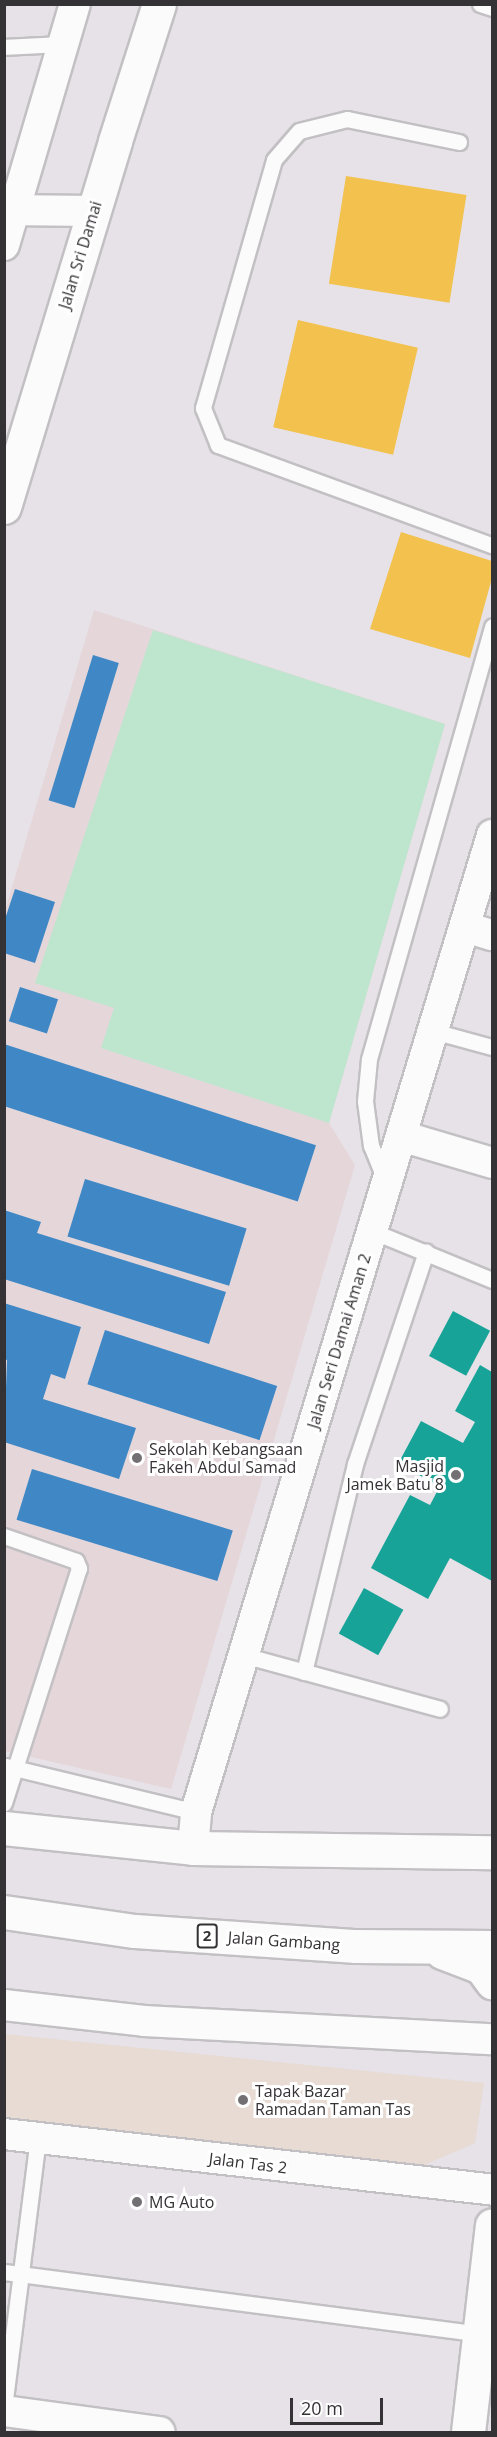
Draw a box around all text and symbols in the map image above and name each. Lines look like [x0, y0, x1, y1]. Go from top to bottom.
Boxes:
street label: Jalan Sri Damai [54, 199, 106, 311]
street label: Jalan Seri Damai Aman 2 [303, 1251, 375, 1431]
place label: Sekolah Kebangsaan Fakeh Abdul Samad [149, 1439, 303, 1477]
marker: Sekolah Kebangsaan Fakeh Abdul Samad [130, 1451, 144, 1465]
place label: Masjid Jamek Batu 8 [346, 1456, 444, 1494]
marker: Masjid Jamek Batu 8 [449, 1468, 463, 1482]
road number: 2 [196, 1924, 218, 1948]
street label: Jalan Gambang [227, 1927, 341, 1955]
place label: Tapak Bazar Ramadan Taman Tas [255, 2081, 411, 2119]
marker: Tapak Bazar Ramadan Taman Tas [236, 2093, 250, 2107]
street label: Jalan Tas 2 [208, 2149, 288, 2177]
place label: MG Auto [149, 2192, 214, 2212]
marker: MG Auto [130, 2195, 144, 2209]
scale bar [293, 2386, 386, 2424]
text: 20 m [301, 2396, 343, 2420]

